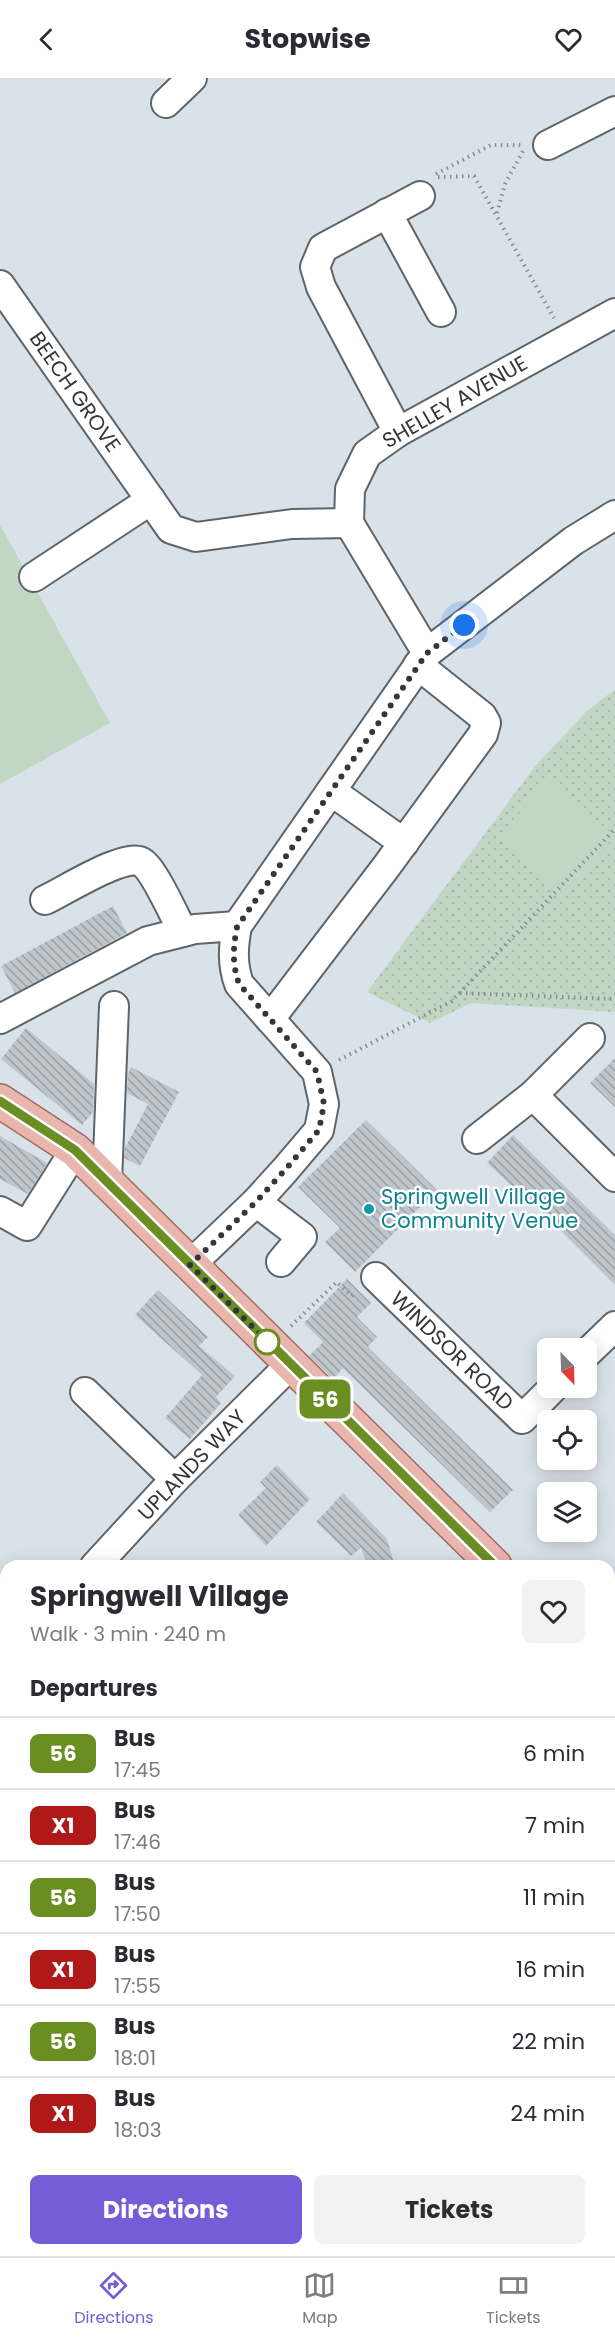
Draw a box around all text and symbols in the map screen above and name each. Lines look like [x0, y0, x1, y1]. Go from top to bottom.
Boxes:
text: Stopwise [244, 20, 371, 57]
icon: back [30, 23, 63, 56]
icon: heart [552, 23, 585, 56]
street label: BEECH GROVE [23, 325, 128, 458]
street label: SHELLEY AVENUE [377, 348, 533, 455]
your location [449, 610, 479, 640]
place label: Springwell Village Community Venue [381, 1182, 578, 1235]
marker: Springwell Village Community Venue [362, 1202, 376, 1216]
street label: WINDSOR ROAD [384, 1284, 520, 1417]
unlabelled marker [254, 1329, 280, 1355]
north arrow [537, 1338, 597, 1398]
map controls [537, 1338, 597, 1542]
line badge: 56 [298, 1380, 352, 1418]
text: 56 [311, 1385, 339, 1414]
street label: UPLANDS WAY [131, 1403, 252, 1527]
button: locate [537, 1410, 597, 1470]
button: layers [537, 1482, 597, 1542]
text: Springwell Village [30, 1577, 289, 1616]
button: heart [522, 1580, 585, 1643]
text: Walk · 3 min · 240 m [30, 1620, 226, 1648]
text: Departures [30, 1673, 158, 1704]
text: Bus [114, 1723, 156, 1754]
text: 6 min [523, 1738, 585, 1769]
text: 56 [49, 1739, 77, 1768]
text: 17:45 [114, 1756, 161, 1784]
text: Bus [114, 1795, 156, 1826]
text: 7 min [525, 1810, 585, 1841]
text: X1 [52, 1811, 74, 1840]
text: 17:46 [114, 1828, 161, 1856]
text: Bus [114, 1867, 156, 1898]
text: 11 min [523, 1882, 585, 1913]
text: 56 [49, 1883, 77, 1912]
text: 17:50 [114, 1900, 161, 1928]
text: Bus [114, 1939, 156, 1970]
text: 16 min [516, 1954, 585, 1985]
text: X1 [52, 1955, 74, 1984]
text: 17:55 [114, 1972, 161, 2000]
text: Bus [114, 2011, 156, 2042]
text: 22 min [512, 2026, 585, 2057]
text: 56 [49, 2027, 77, 2056]
text: 18:01 [114, 2044, 156, 2072]
text: Bus [114, 2083, 156, 2114]
text: 24 min [510, 2098, 585, 2129]
text: X1 [52, 2099, 74, 2128]
text: 18:03 [114, 2116, 162, 2144]
button: Directions [30, 2175, 302, 2244]
button: Tickets [314, 2175, 585, 2244]
tab: Directions [74, 2269, 154, 2330]
tab: Map [302, 2269, 338, 2330]
tab: Tickets [486, 2269, 541, 2330]

